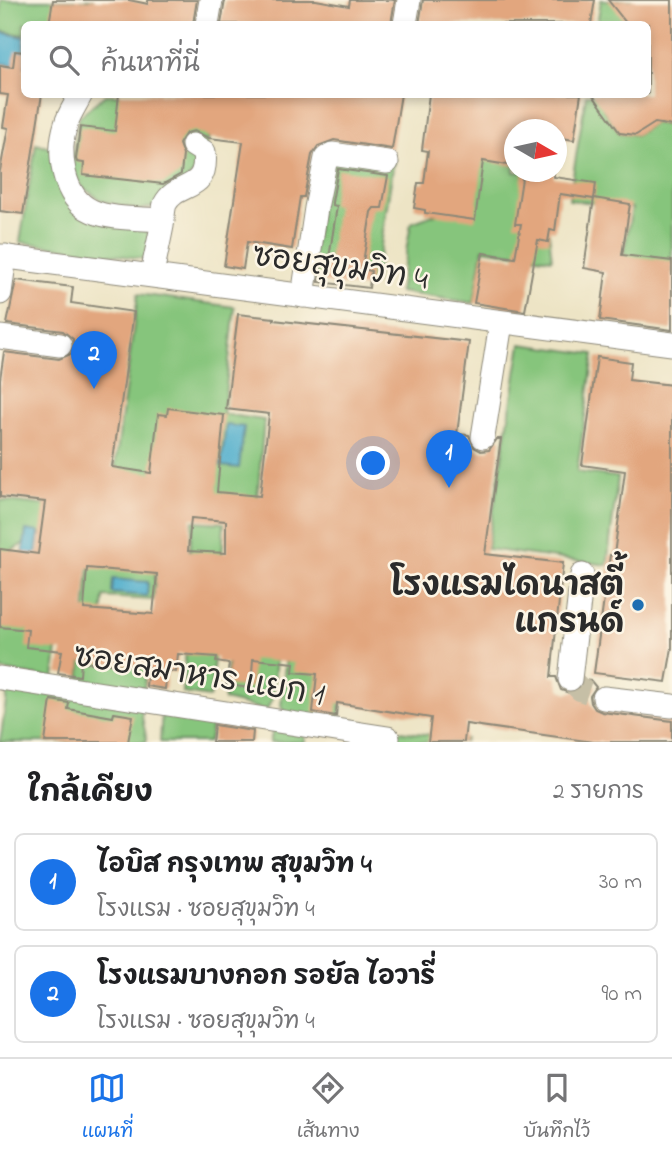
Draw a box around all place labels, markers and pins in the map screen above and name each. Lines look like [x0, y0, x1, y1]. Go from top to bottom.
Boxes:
pin: 2 [71, 331, 117, 389]
pin: 1 [426, 430, 472, 488]
place label: โรงแรมไดนาสตี้ แกรนด์ [390, 551, 628, 648]
marker: โรงแรมไดนาสตี้ แกรนด์ [630, 597, 646, 613]

